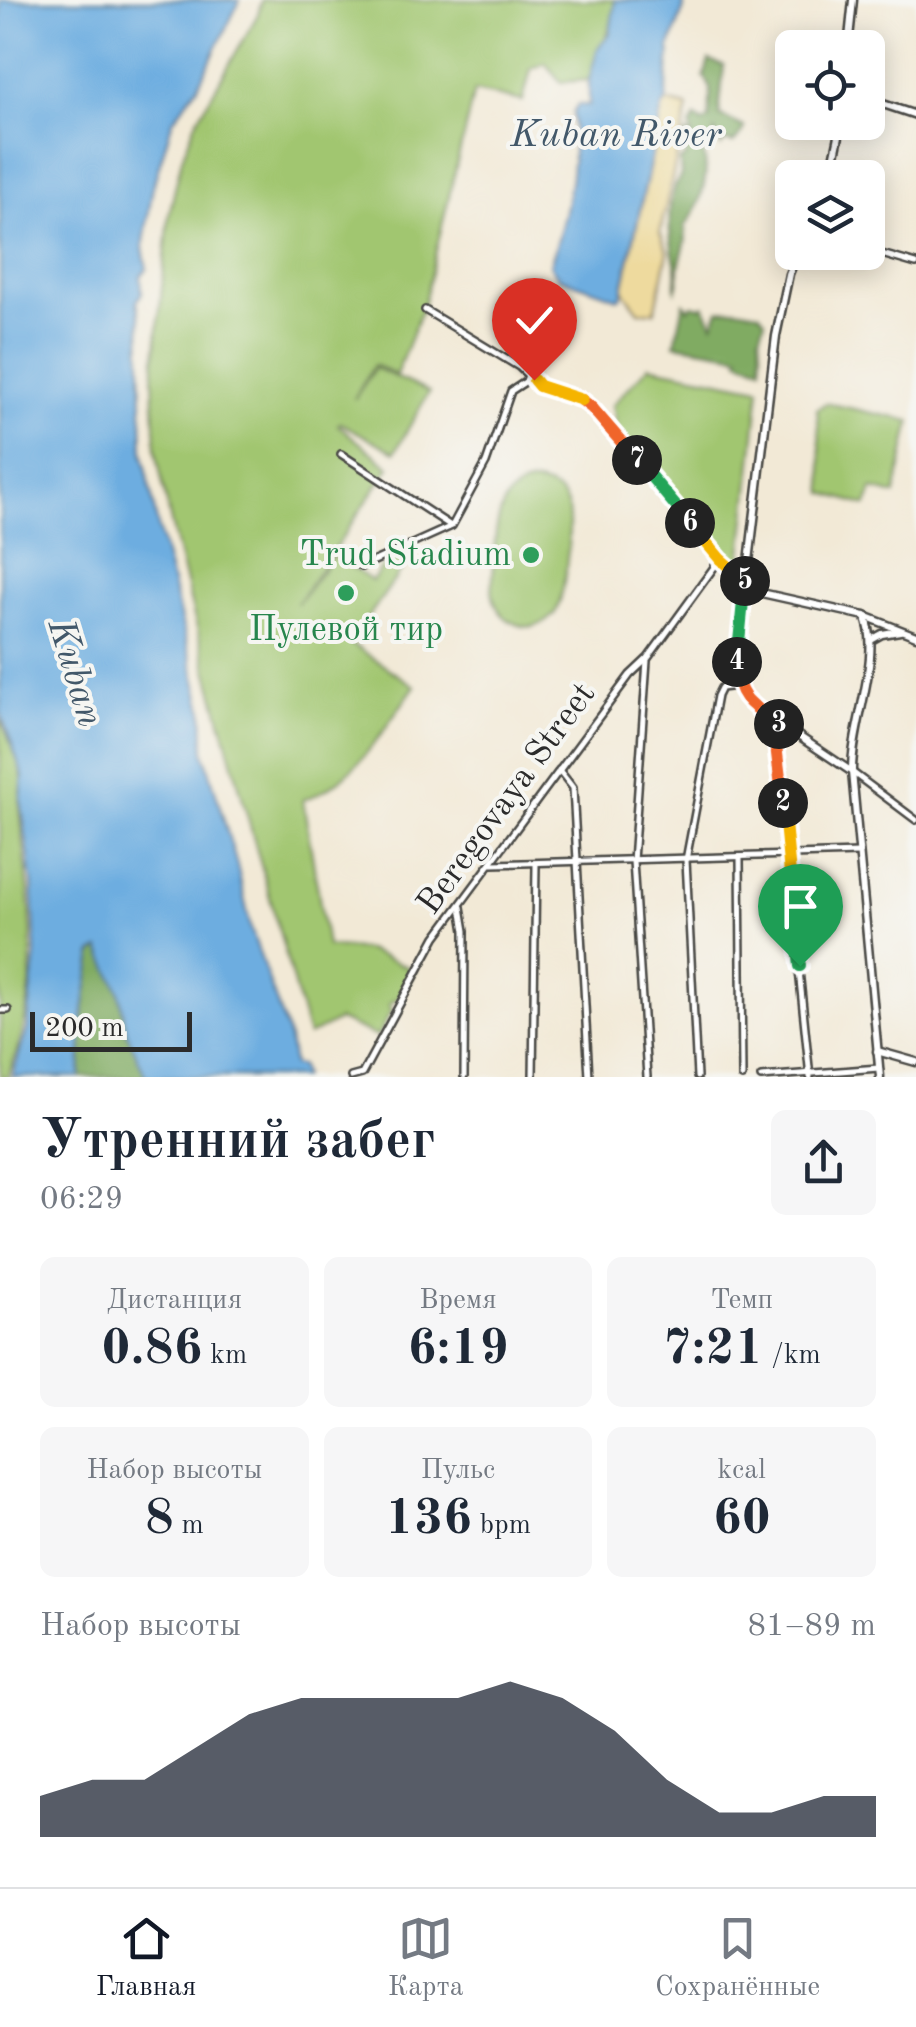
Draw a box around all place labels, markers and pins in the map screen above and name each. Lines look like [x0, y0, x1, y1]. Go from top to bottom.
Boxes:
pin [492, 278, 577, 381]
pin: 7 [612, 435, 662, 485]
pin: 6 [665, 498, 715, 548]
place label: Trud Stadium [299, 538, 511, 573]
marker: Trud Stadium [520, 544, 542, 566]
pin: 5 [720, 556, 770, 606]
marker: Пулевой тир [335, 582, 357, 604]
place label: Пулевой тир [249, 613, 443, 648]
pin: 4 [712, 637, 762, 687]
pin: 3 [754, 699, 804, 749]
pin: 2 [758, 778, 808, 828]
pin [758, 864, 843, 967]

